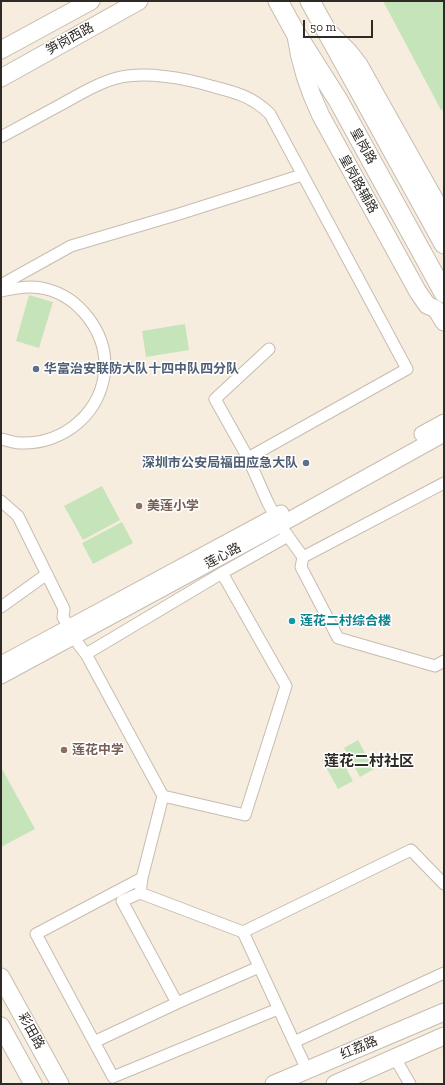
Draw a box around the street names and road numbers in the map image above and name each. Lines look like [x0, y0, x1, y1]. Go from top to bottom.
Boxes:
street label: 笋岗西路 [43, 20, 97, 58]
street label: 皇岗路 [347, 125, 379, 167]
street label: 皇岗路辅路 [335, 152, 381, 216]
street label: 莲心路 [202, 540, 244, 572]
street label: 彩田路 [15, 1010, 47, 1052]
street label: 红荔路 [338, 1033, 380, 1063]

